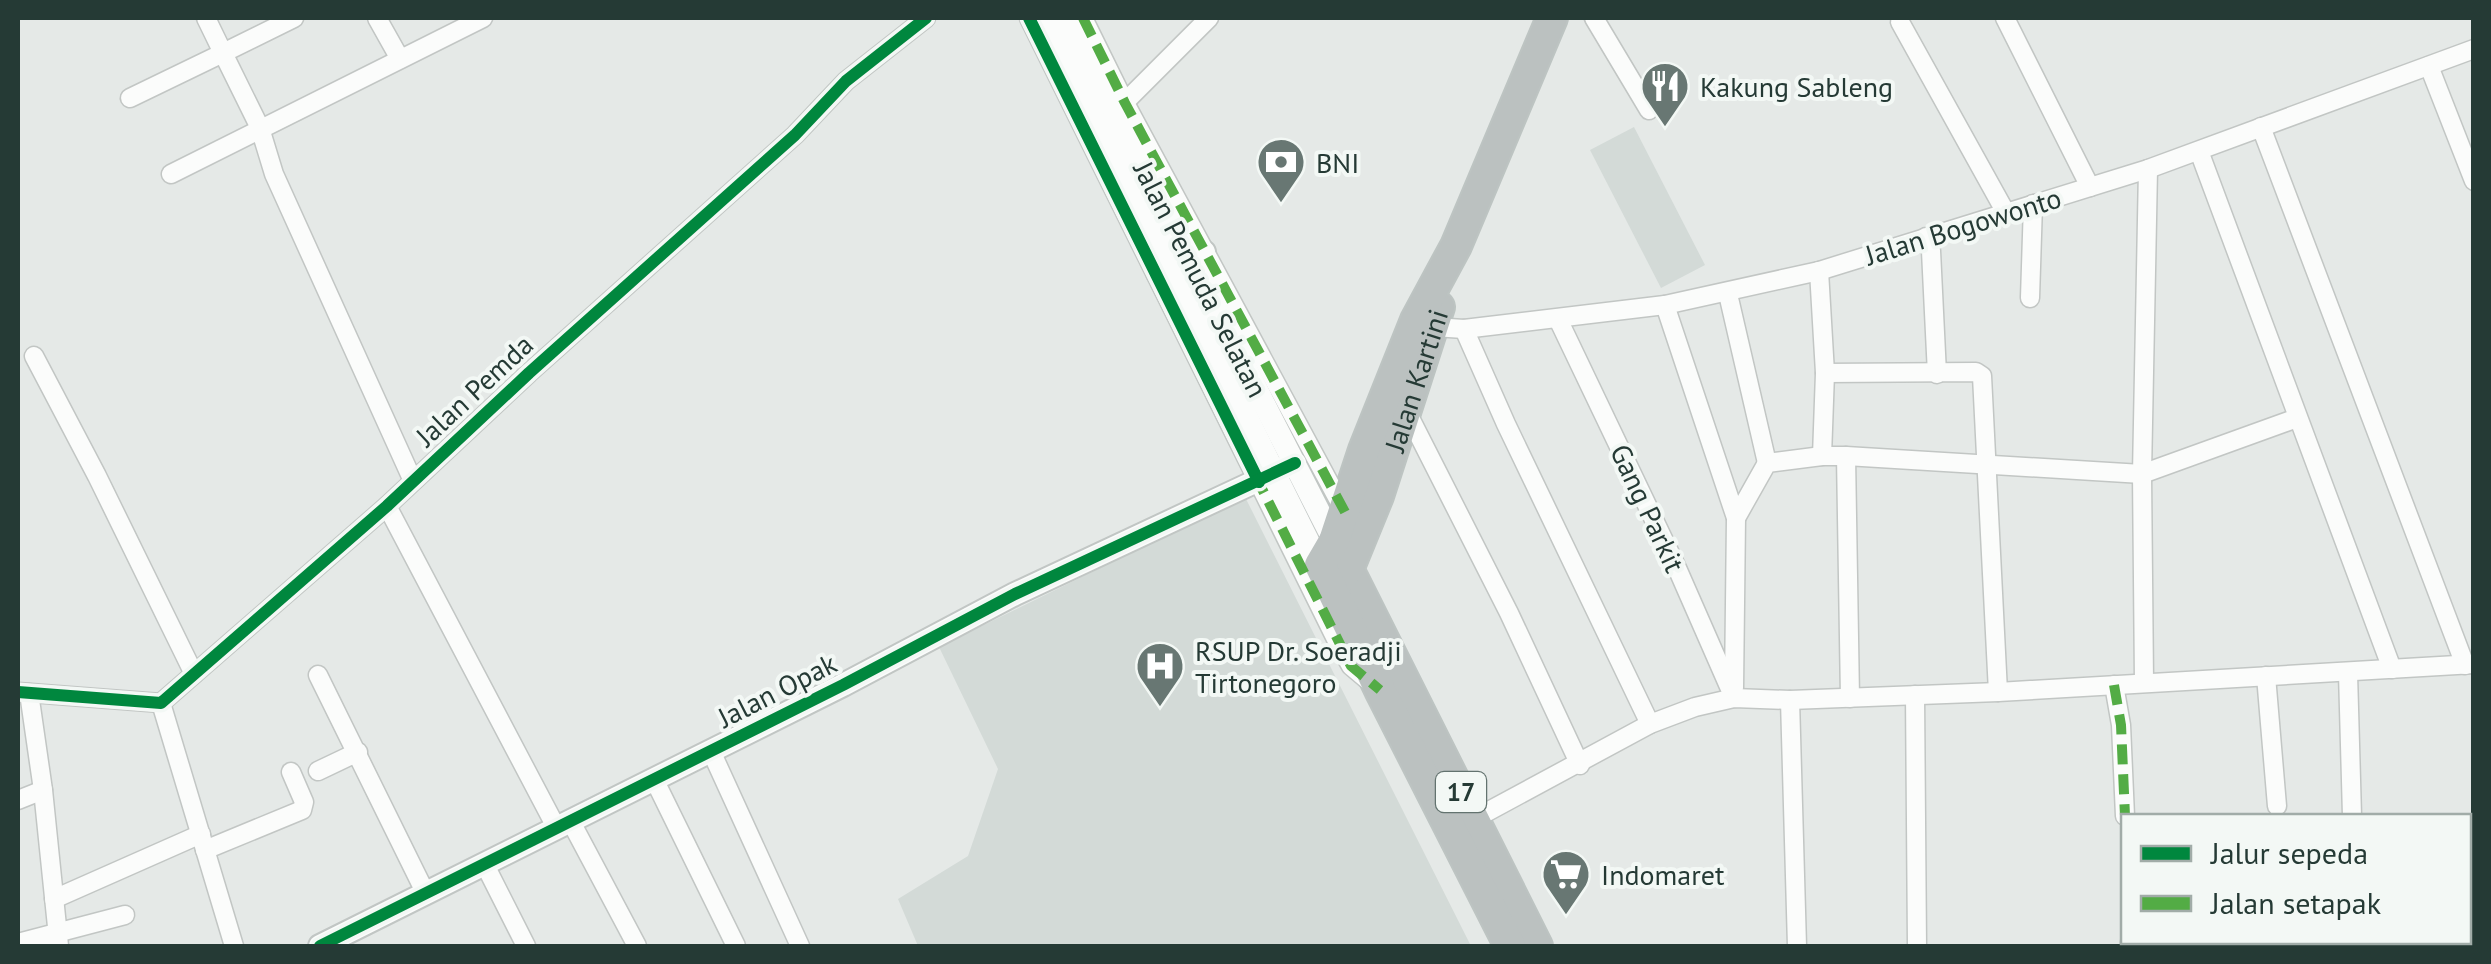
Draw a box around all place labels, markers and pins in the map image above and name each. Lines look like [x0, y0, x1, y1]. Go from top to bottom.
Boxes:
restaurant icon: Kakung Sableng [1639, 60, 1691, 128]
place label: Kakung Sableng [1700, 68, 1893, 105]
bank icon: BNI [1255, 136, 1307, 204]
place label: BNI [1316, 144, 1359, 181]
place label: RSUP Dr. Soeradji Tirtonegoro [1195, 632, 1402, 701]
hospital icon: RSUP Dr. Soeradji Tirtonegoro [1134, 640, 1186, 708]
supermarket icon: Indomaret [1540, 848, 1592, 916]
place label: Indomaret [1601, 856, 1725, 893]

